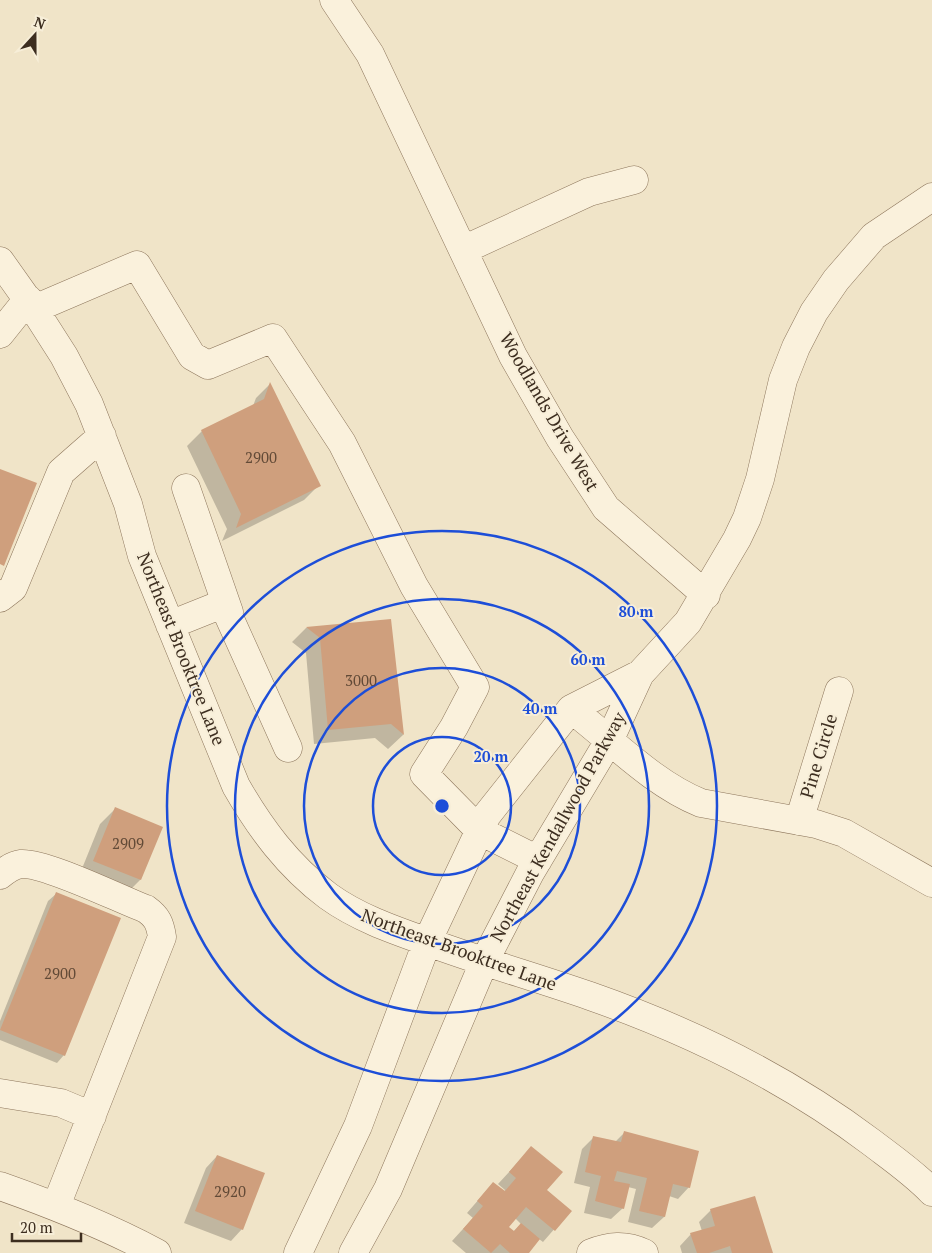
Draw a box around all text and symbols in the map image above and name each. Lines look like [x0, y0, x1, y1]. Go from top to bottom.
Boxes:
north arrow [10, 10, 60, 60]
text: N [31, 12, 49, 33]
street label: Woodlands Drive West [495, 328, 605, 495]
house number: 2900 [245, 447, 277, 467]
street label: Northeast Brooktree Lane [132, 549, 232, 749]
text: 80 m [619, 601, 654, 621]
text: 60 m [571, 649, 606, 669]
house number: 3000 [345, 670, 377, 690]
text: 40 m [523, 698, 558, 718]
street label: Northeast Kendallwood Parkway [484, 707, 631, 946]
street label: Pine Circle [794, 711, 842, 801]
text: 20 m [474, 746, 509, 766]
centre of rings [433, 797, 451, 815]
house number: 2909 [112, 833, 144, 853]
street label: Northeast Brooktree Lane [358, 903, 560, 996]
house number: 2900 [44, 963, 76, 983]
house number: 2920 [214, 1181, 246, 1201]
scale bar [12, 1210, 81, 1242]
text: 20 m [20, 1217, 53, 1237]

